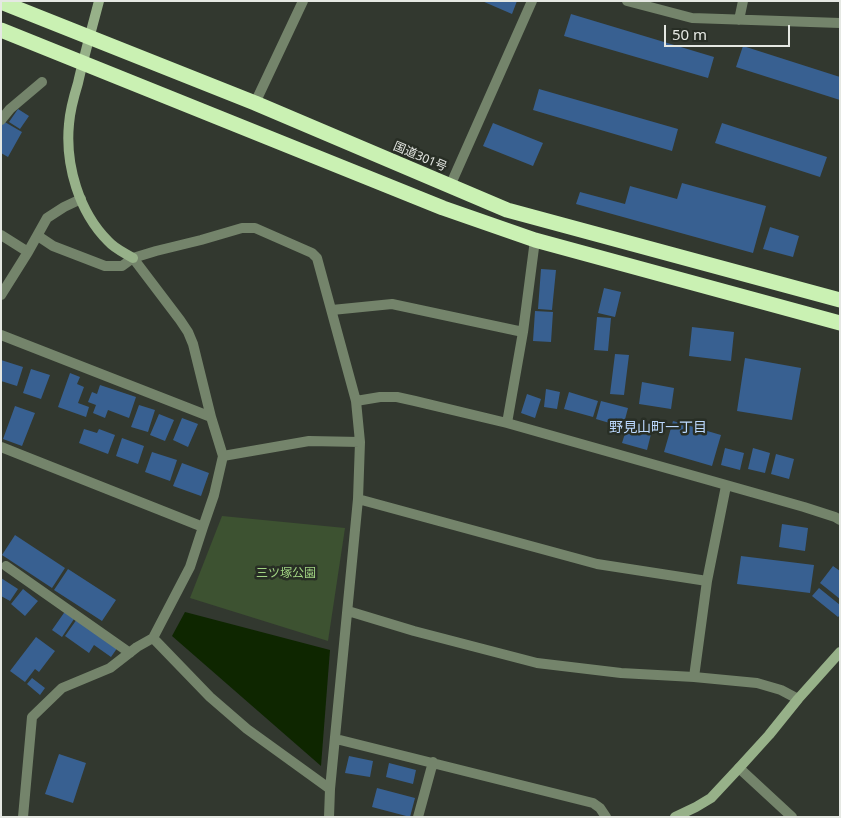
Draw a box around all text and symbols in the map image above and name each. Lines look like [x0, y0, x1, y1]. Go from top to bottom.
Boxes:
scale bar [666, 15, 792, 47]
text: 50 m [672, 24, 707, 44]
street label: 国道301号 [391, 139, 449, 175]
district label: 野見山町一丁目 [609, 420, 707, 436]
park label: 三ツ塚公園 [256, 567, 316, 581]

